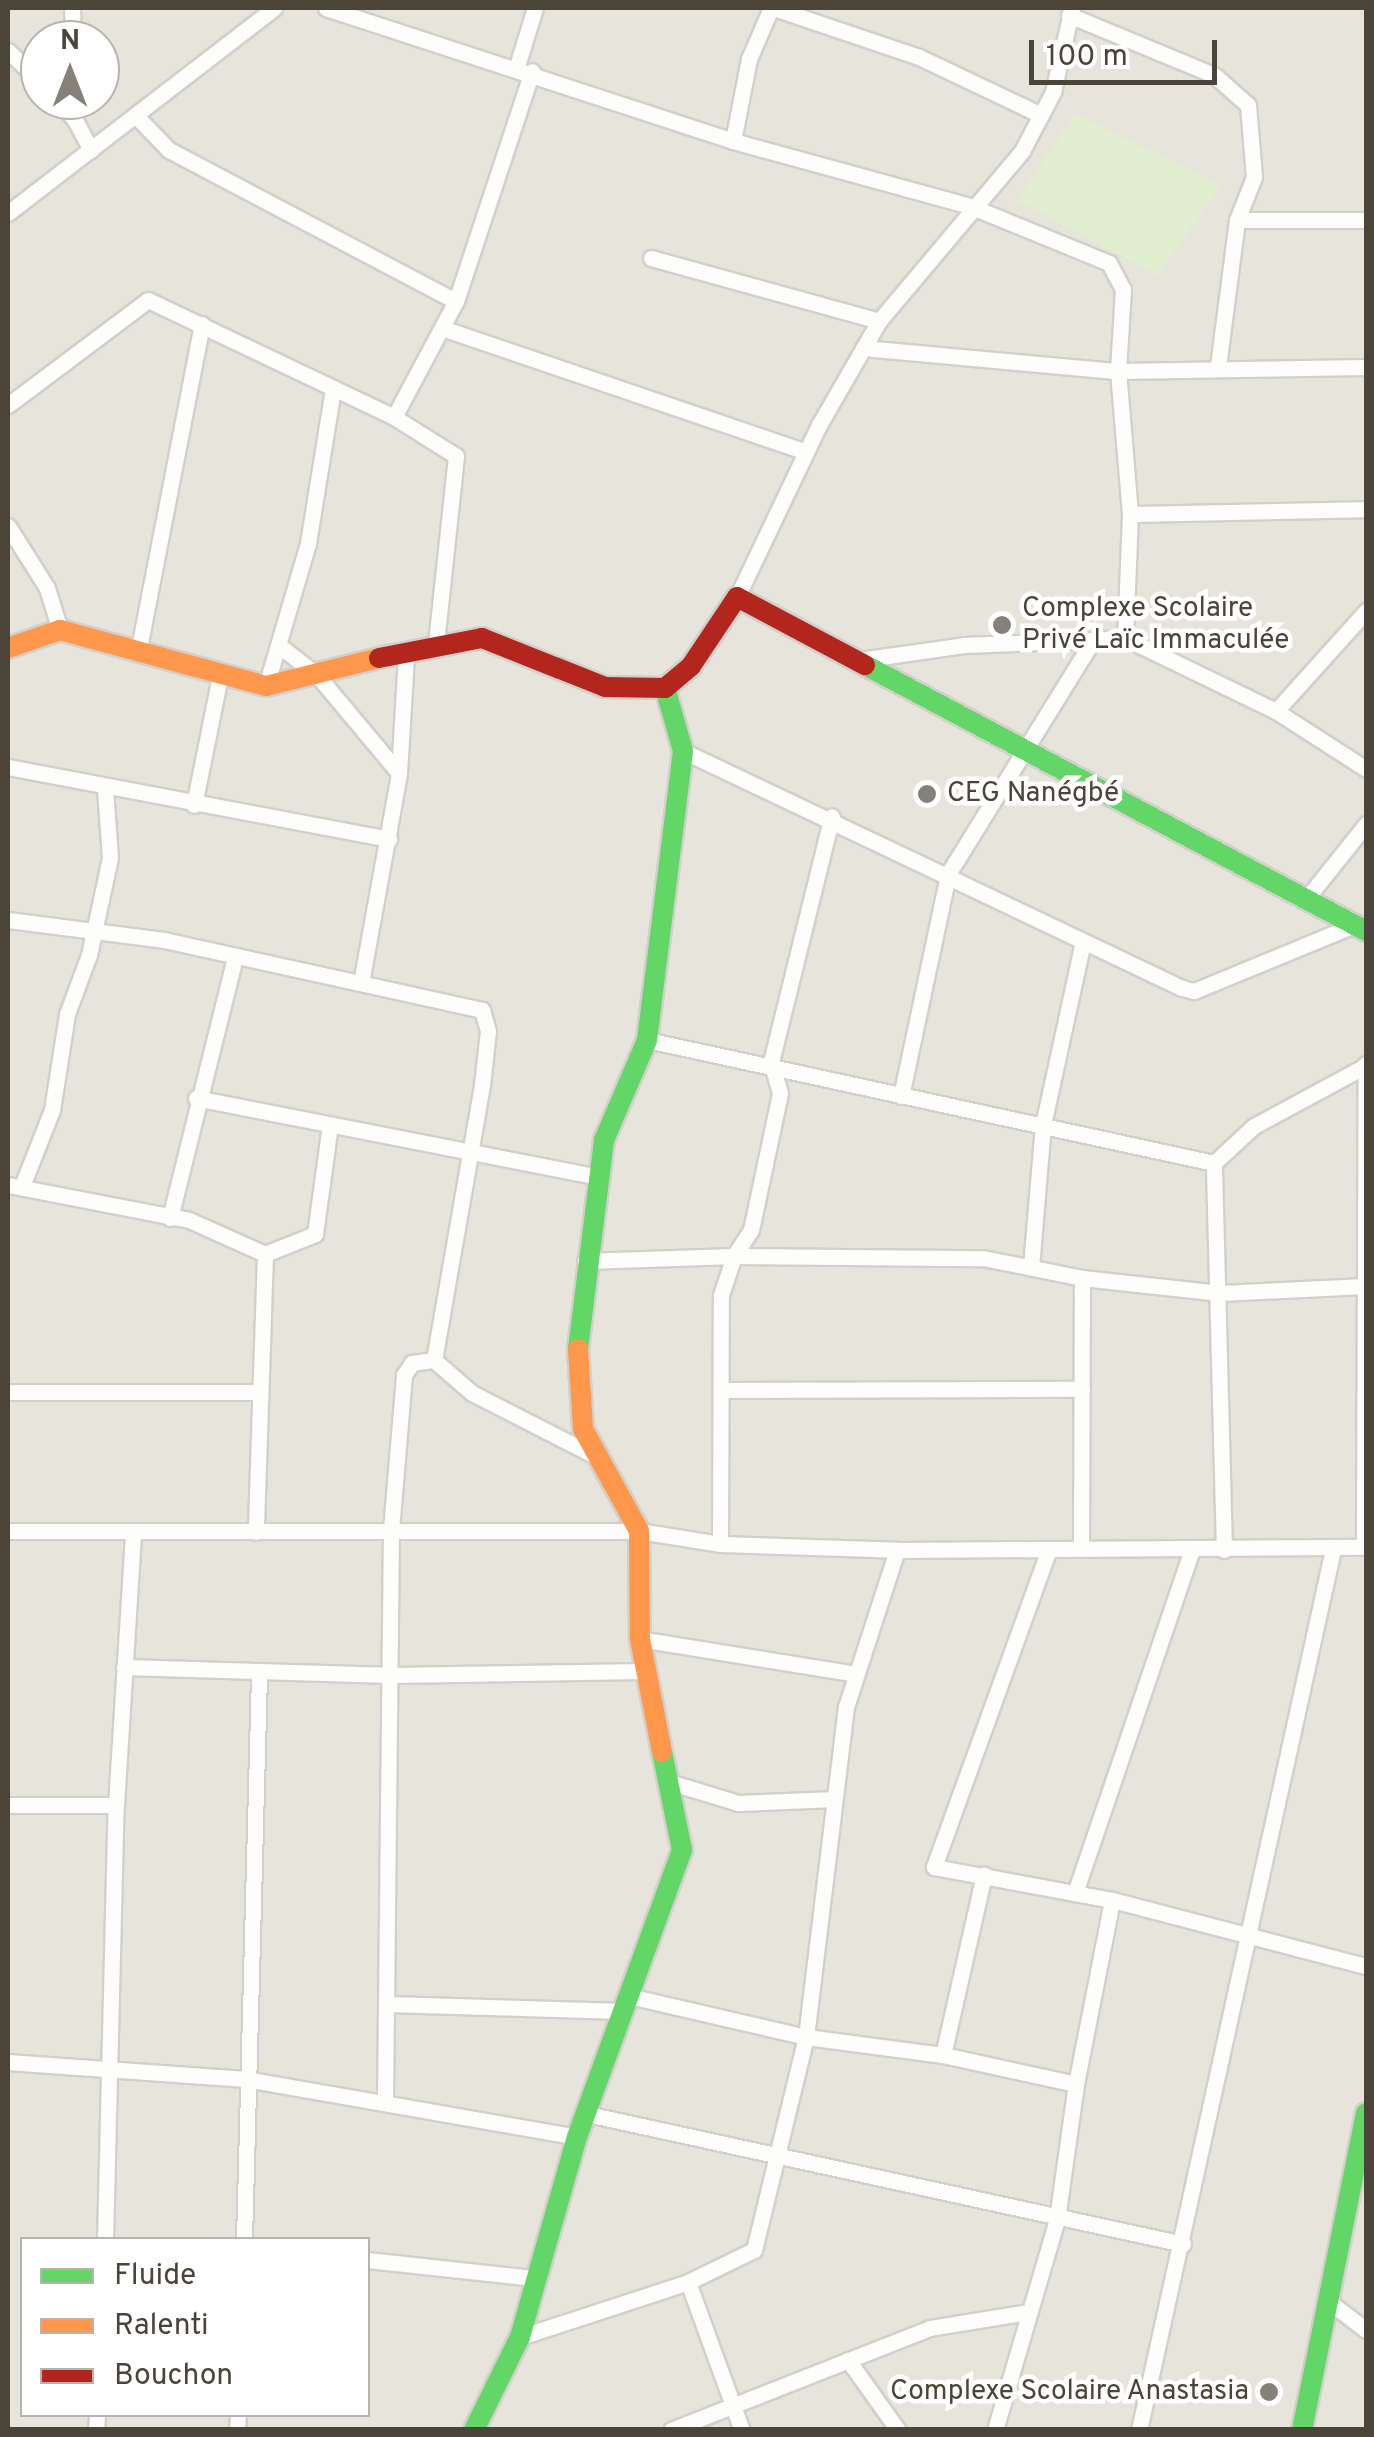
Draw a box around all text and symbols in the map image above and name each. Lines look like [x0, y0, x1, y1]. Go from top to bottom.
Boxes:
north arrow [20, 20, 120, 120]
scale bar [1034, 20, 1222, 82]
text: N [60, 24, 80, 60]
text: 100 m [1046, 39, 1128, 76]
place label: Complexe Scolaire Privé Laïc Immaculée [1022, 592, 1289, 658]
marker: Complexe Scolaire Privé Laïc Immaculée [991, 614, 1013, 636]
place label: CEG Nanégbé [947, 777, 1119, 811]
marker: CEG Nanégbé [916, 783, 938, 805]
legend [20, 2237, 370, 2417]
text: Fluide [114, 2258, 196, 2295]
text: Ralenti [114, 2308, 209, 2345]
text: Bouchon [114, 2358, 233, 2395]
place label: Complexe Scolaire Anastasia [889, 2375, 1249, 2409]
marker: Complexe Scolaire Anastasia [1258, 2381, 1280, 2403]

